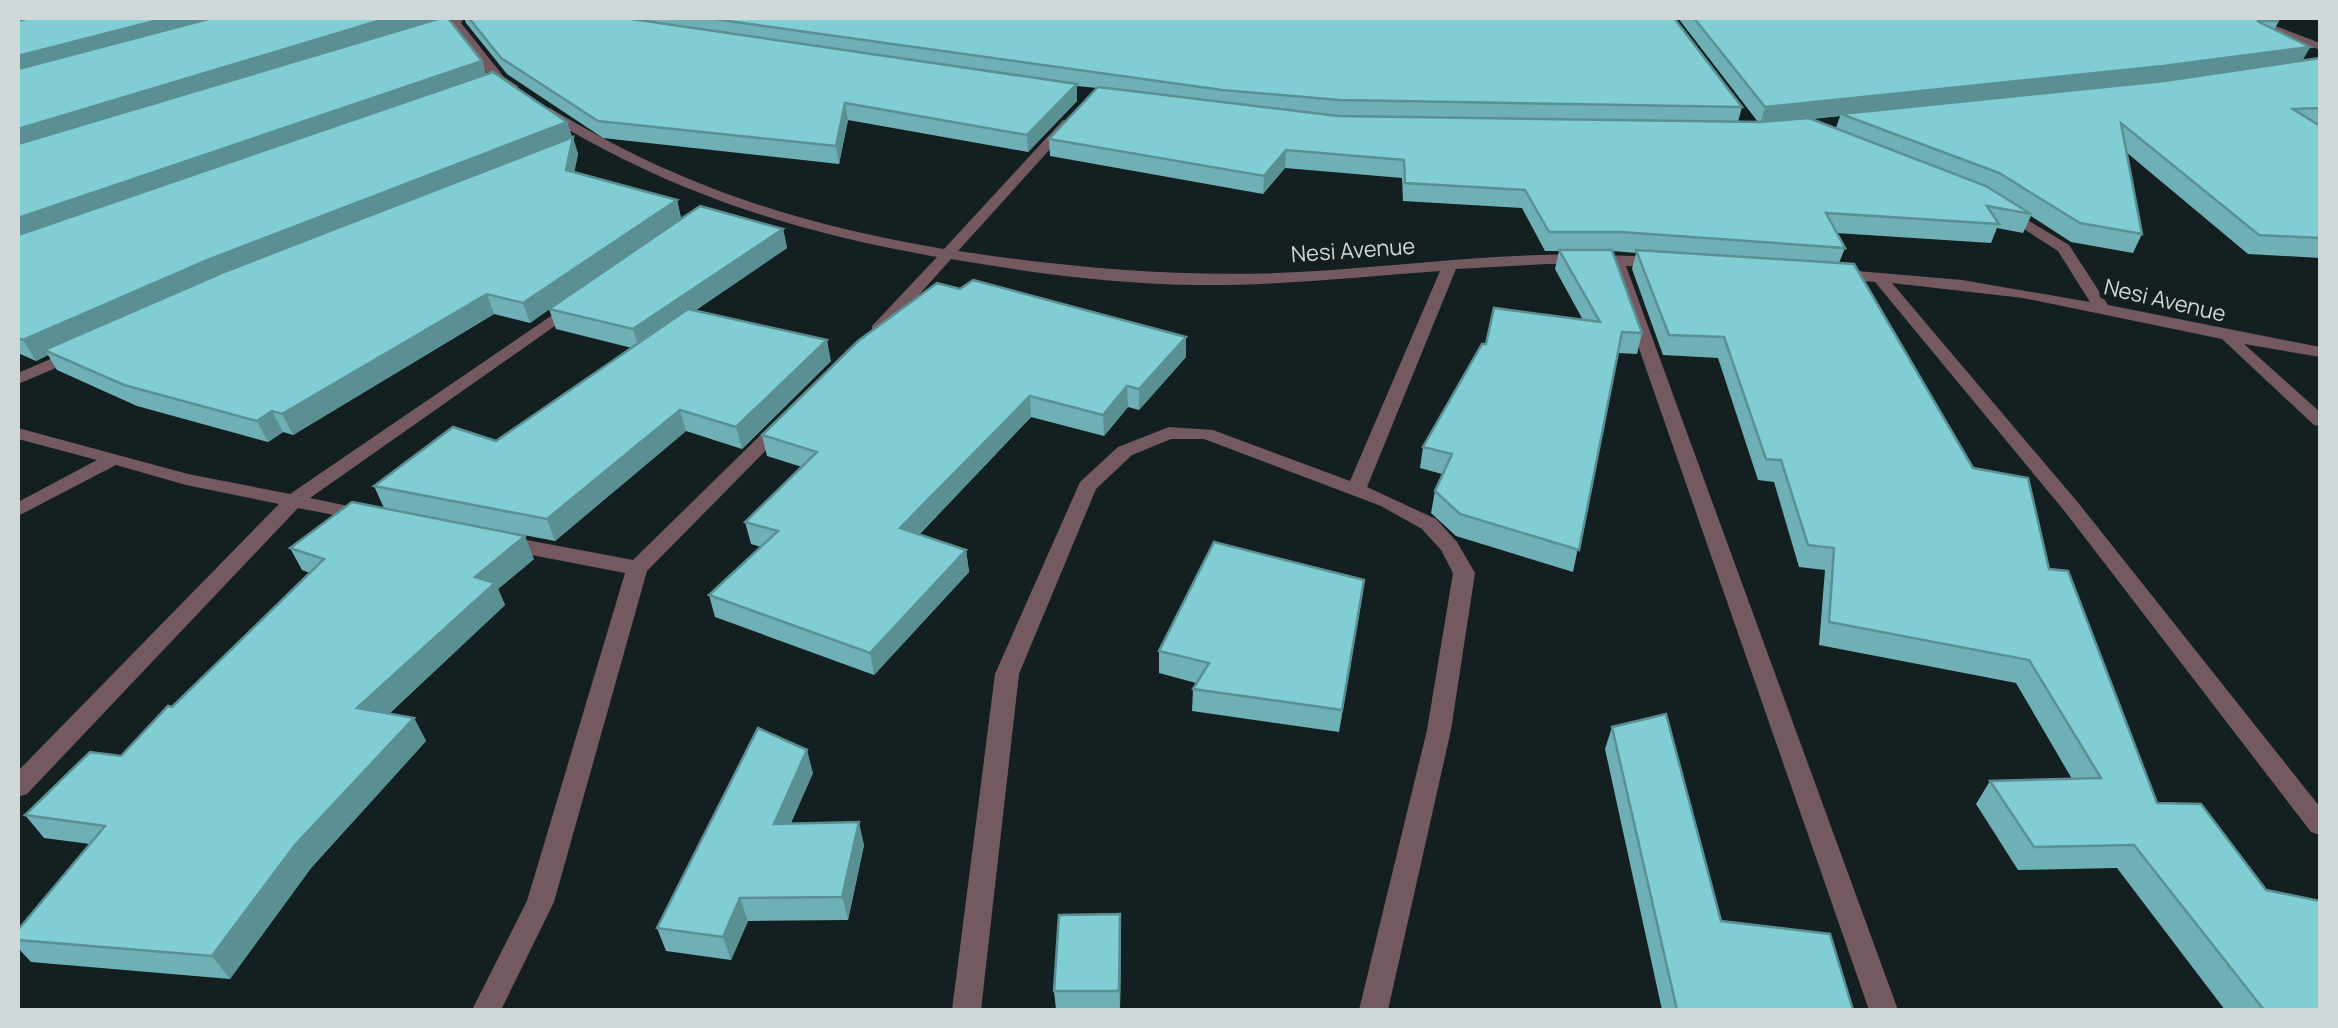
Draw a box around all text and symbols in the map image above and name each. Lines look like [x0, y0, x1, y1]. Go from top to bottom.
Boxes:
street label: Nesi Avenue [1290, 231, 1416, 269]
street label: Nesi Avenue [2101, 271, 2229, 329]

